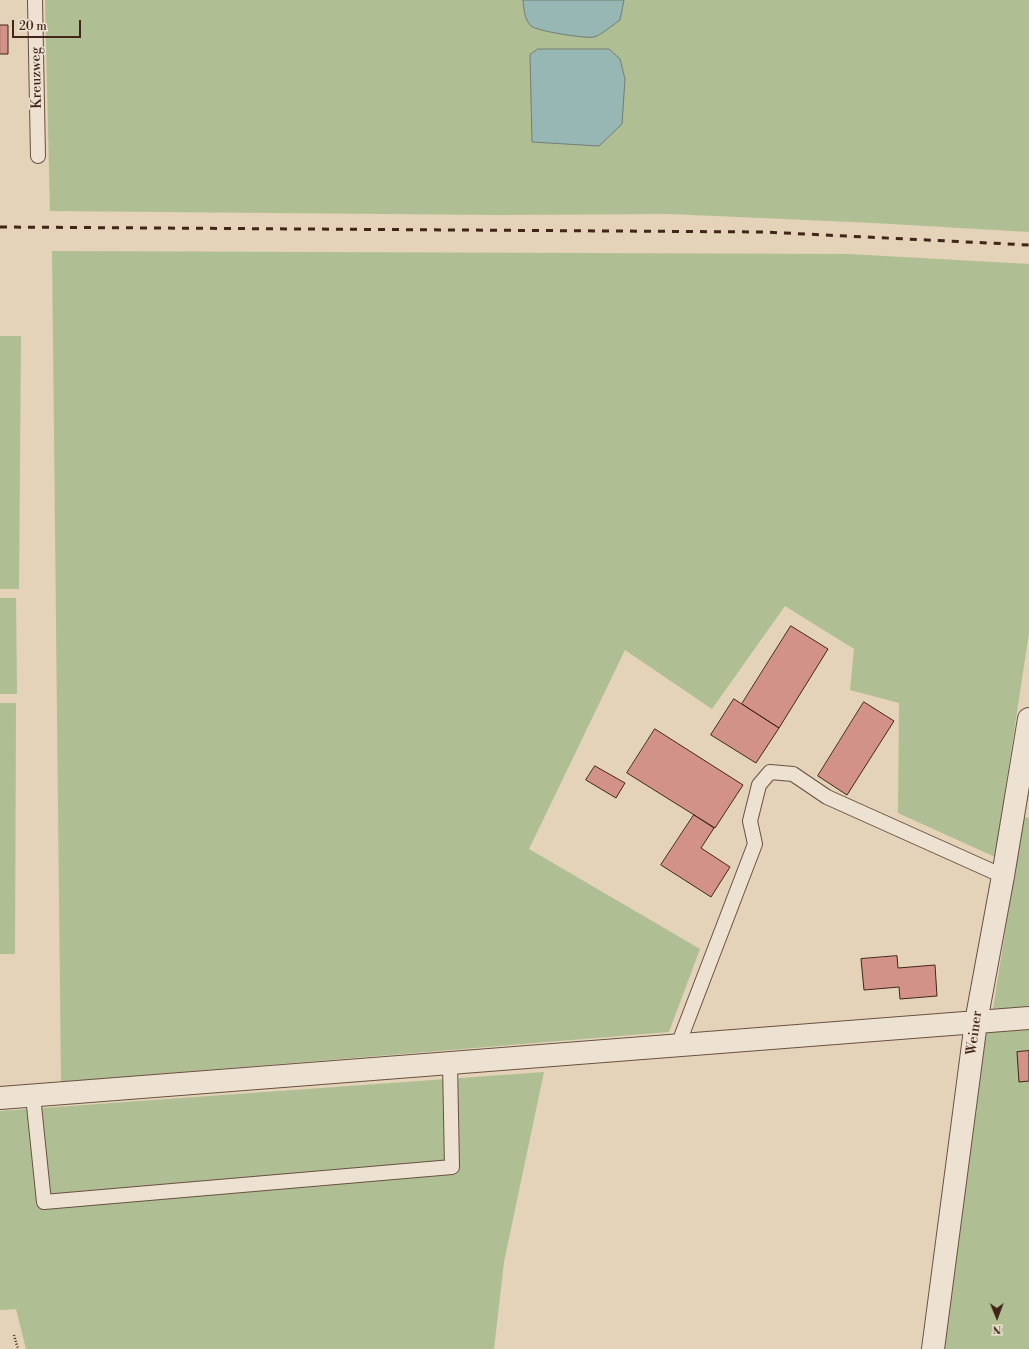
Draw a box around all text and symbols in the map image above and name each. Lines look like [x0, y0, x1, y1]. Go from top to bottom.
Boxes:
scale bar [14, 12, 83, 38]
text: 20 m [19, 19, 47, 34]
street label: Kreuzweg [28, 47, 46, 109]
street label: Weiner [964, 1010, 986, 1056]
north arrow [977, 1297, 1017, 1337]
text: N [993, 1322, 1002, 1336]

